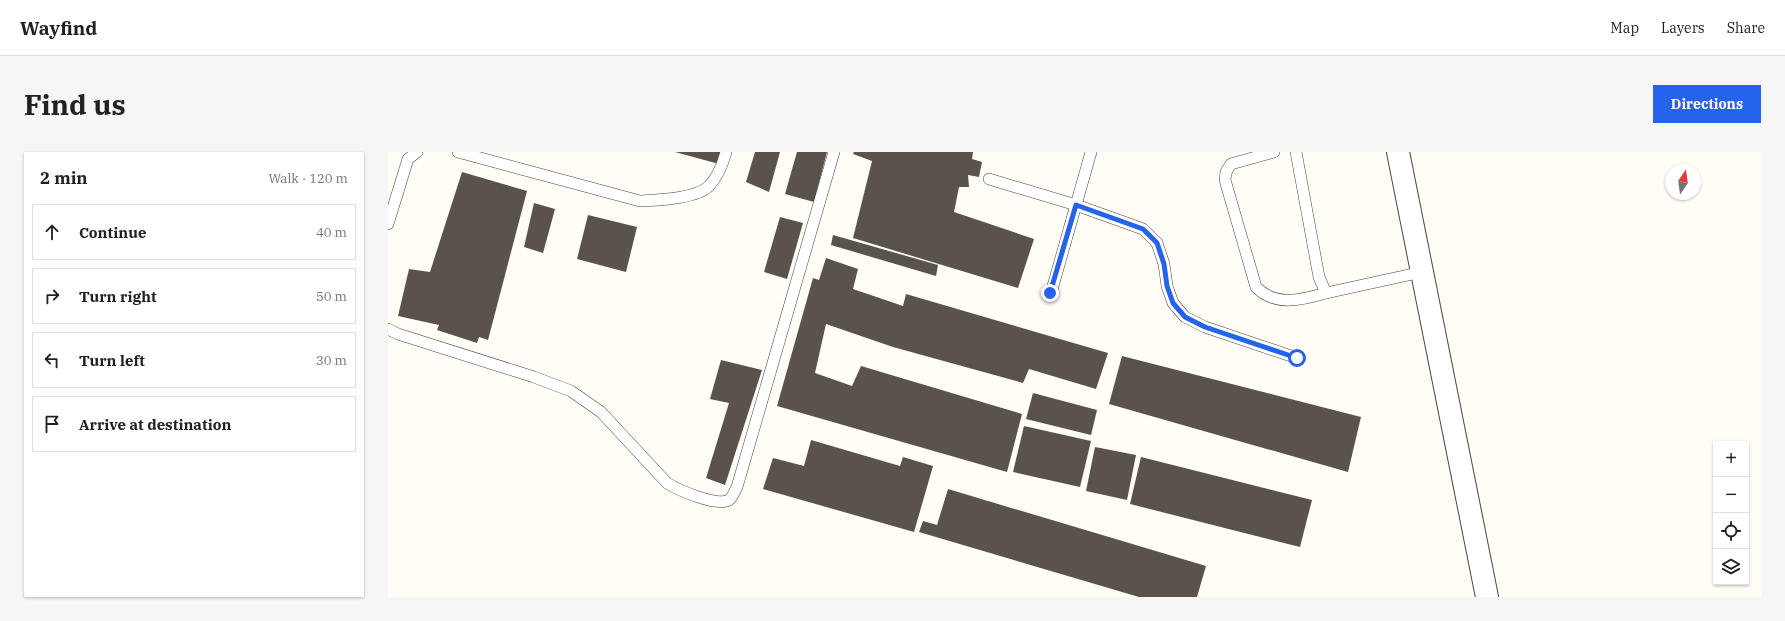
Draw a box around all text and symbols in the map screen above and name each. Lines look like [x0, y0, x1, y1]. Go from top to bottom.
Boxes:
text: Wayfind [20, 16, 97, 40]
text: Map [1611, 19, 1639, 37]
text: Layers [1661, 19, 1705, 37]
text: Share [1727, 19, 1765, 37]
button: Directions [1653, 85, 1761, 123]
text: Find us [24, 86, 126, 123]
north arrow [1665, 164, 1701, 200]
text: 2 min [40, 167, 88, 189]
text: Walk · 120 m [269, 170, 348, 187]
icon: ahead [41, 221, 63, 243]
text: Continue [79, 223, 146, 242]
text: 40 m [316, 224, 347, 241]
route end [1041, 284, 1059, 302]
icon: right [41, 285, 63, 307]
text: Turn right [79, 287, 157, 306]
text: 50 m [316, 288, 347, 305]
icon: left [41, 349, 63, 371]
route start [1288, 349, 1306, 367]
text: Turn left [79, 351, 145, 370]
text: 30 m [316, 352, 347, 369]
icon: arrive [41, 413, 63, 435]
text: Arrive at destination [79, 415, 231, 434]
map controls [1713, 441, 1749, 585]
button: + [1713, 441, 1749, 477]
button: − [1713, 477, 1749, 513]
button: locate [1713, 513, 1749, 549]
button: layers [1713, 549, 1749, 585]

